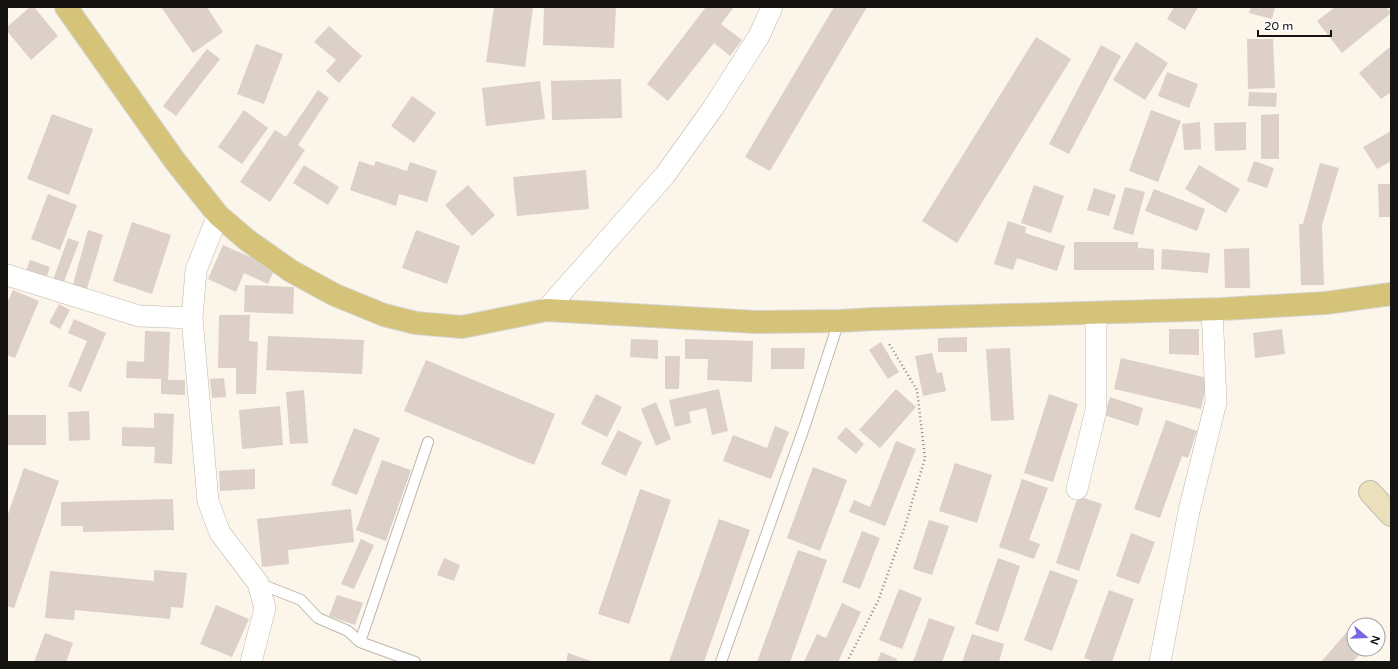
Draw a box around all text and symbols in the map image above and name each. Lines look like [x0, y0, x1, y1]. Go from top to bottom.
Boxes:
scale bar [1258, 12, 1331, 38]
text: 20 m [1264, 19, 1293, 33]
north arrow [1346, 617, 1386, 657]
text: N [1367, 634, 1383, 646]

